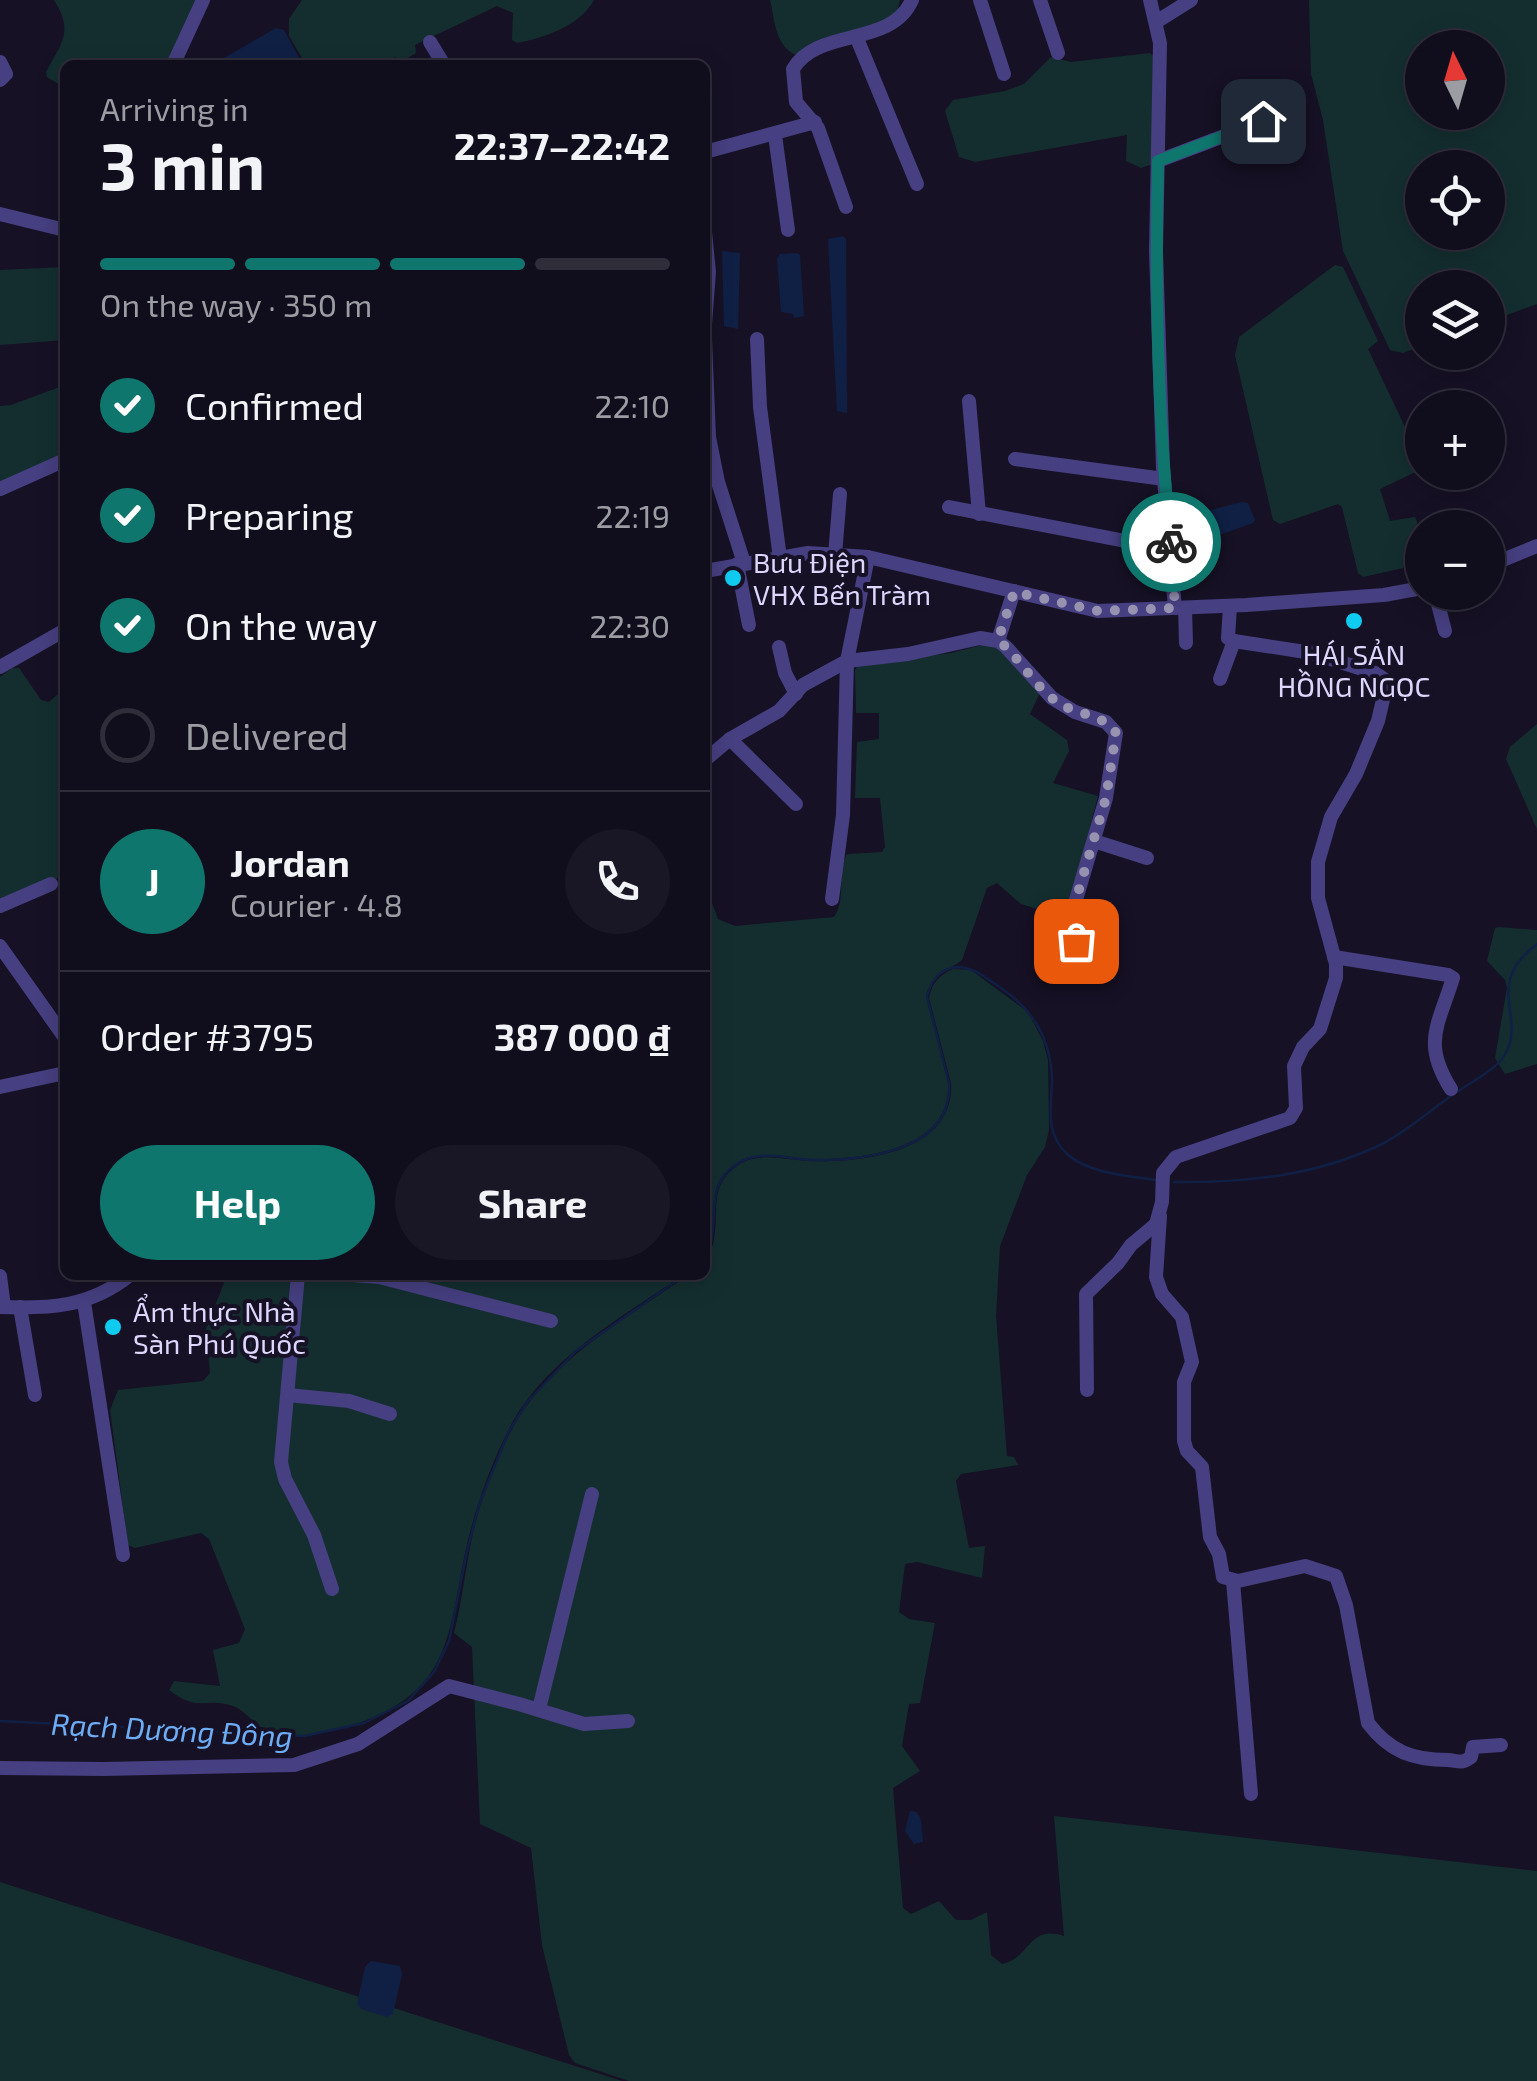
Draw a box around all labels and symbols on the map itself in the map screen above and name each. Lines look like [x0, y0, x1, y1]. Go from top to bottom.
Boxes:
north arrow [1405, 30, 1505, 130]
pin [1221, 79, 1306, 164]
courier [1121, 492, 1221, 592]
place label: Bưu Điện VHX Bến Tràm [753, 545, 931, 611]
marker: Bưu Điện VHX Bến Tràm [722, 567, 744, 589]
marker: HÁI SẢN HỒNG NGỌC [1343, 610, 1365, 632]
place label: HÁI SẢN HỒNG NGỌC [1278, 637, 1430, 703]
pin [1034, 899, 1119, 984]
place label: Ẩm thực Nhà Sàn Phú Quốc [133, 1293, 306, 1360]
marker: Ẩm thực Nhà Sàn Phú Quốc [102, 1316, 124, 1338]
water label: Rạch Dương Đông [50, 1705, 294, 1753]

